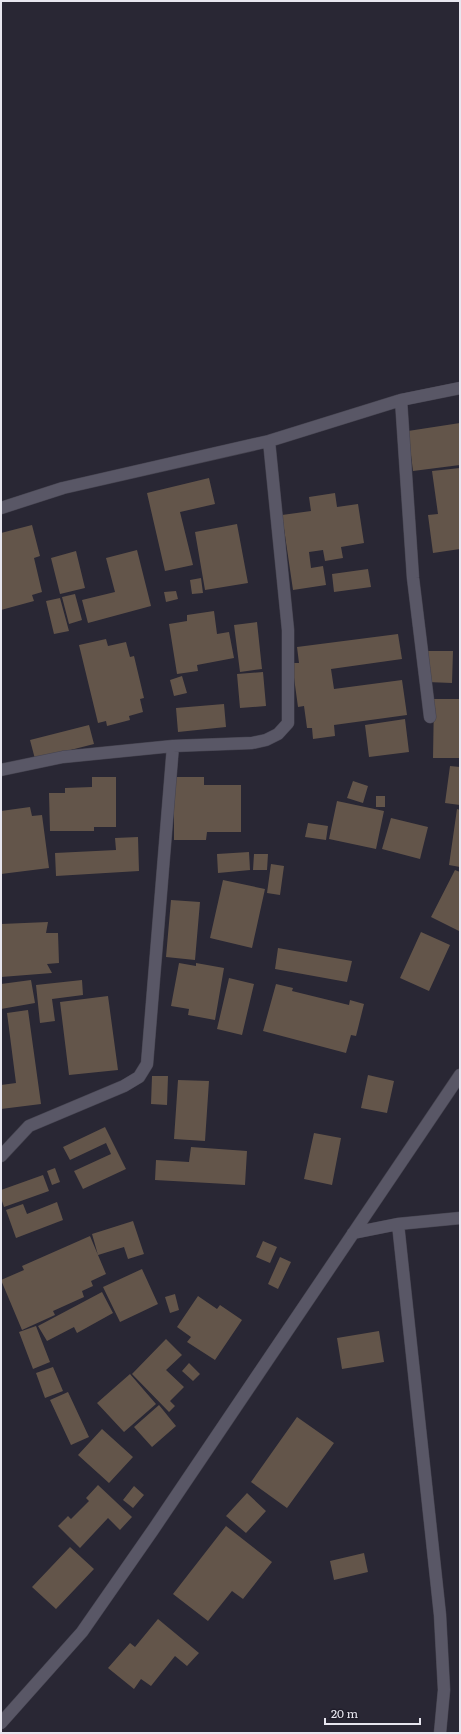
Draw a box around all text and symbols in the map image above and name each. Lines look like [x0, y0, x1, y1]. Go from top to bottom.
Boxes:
scale bar [325, 1700, 420, 1726]
text: 20 m [331, 1704, 358, 1722]

